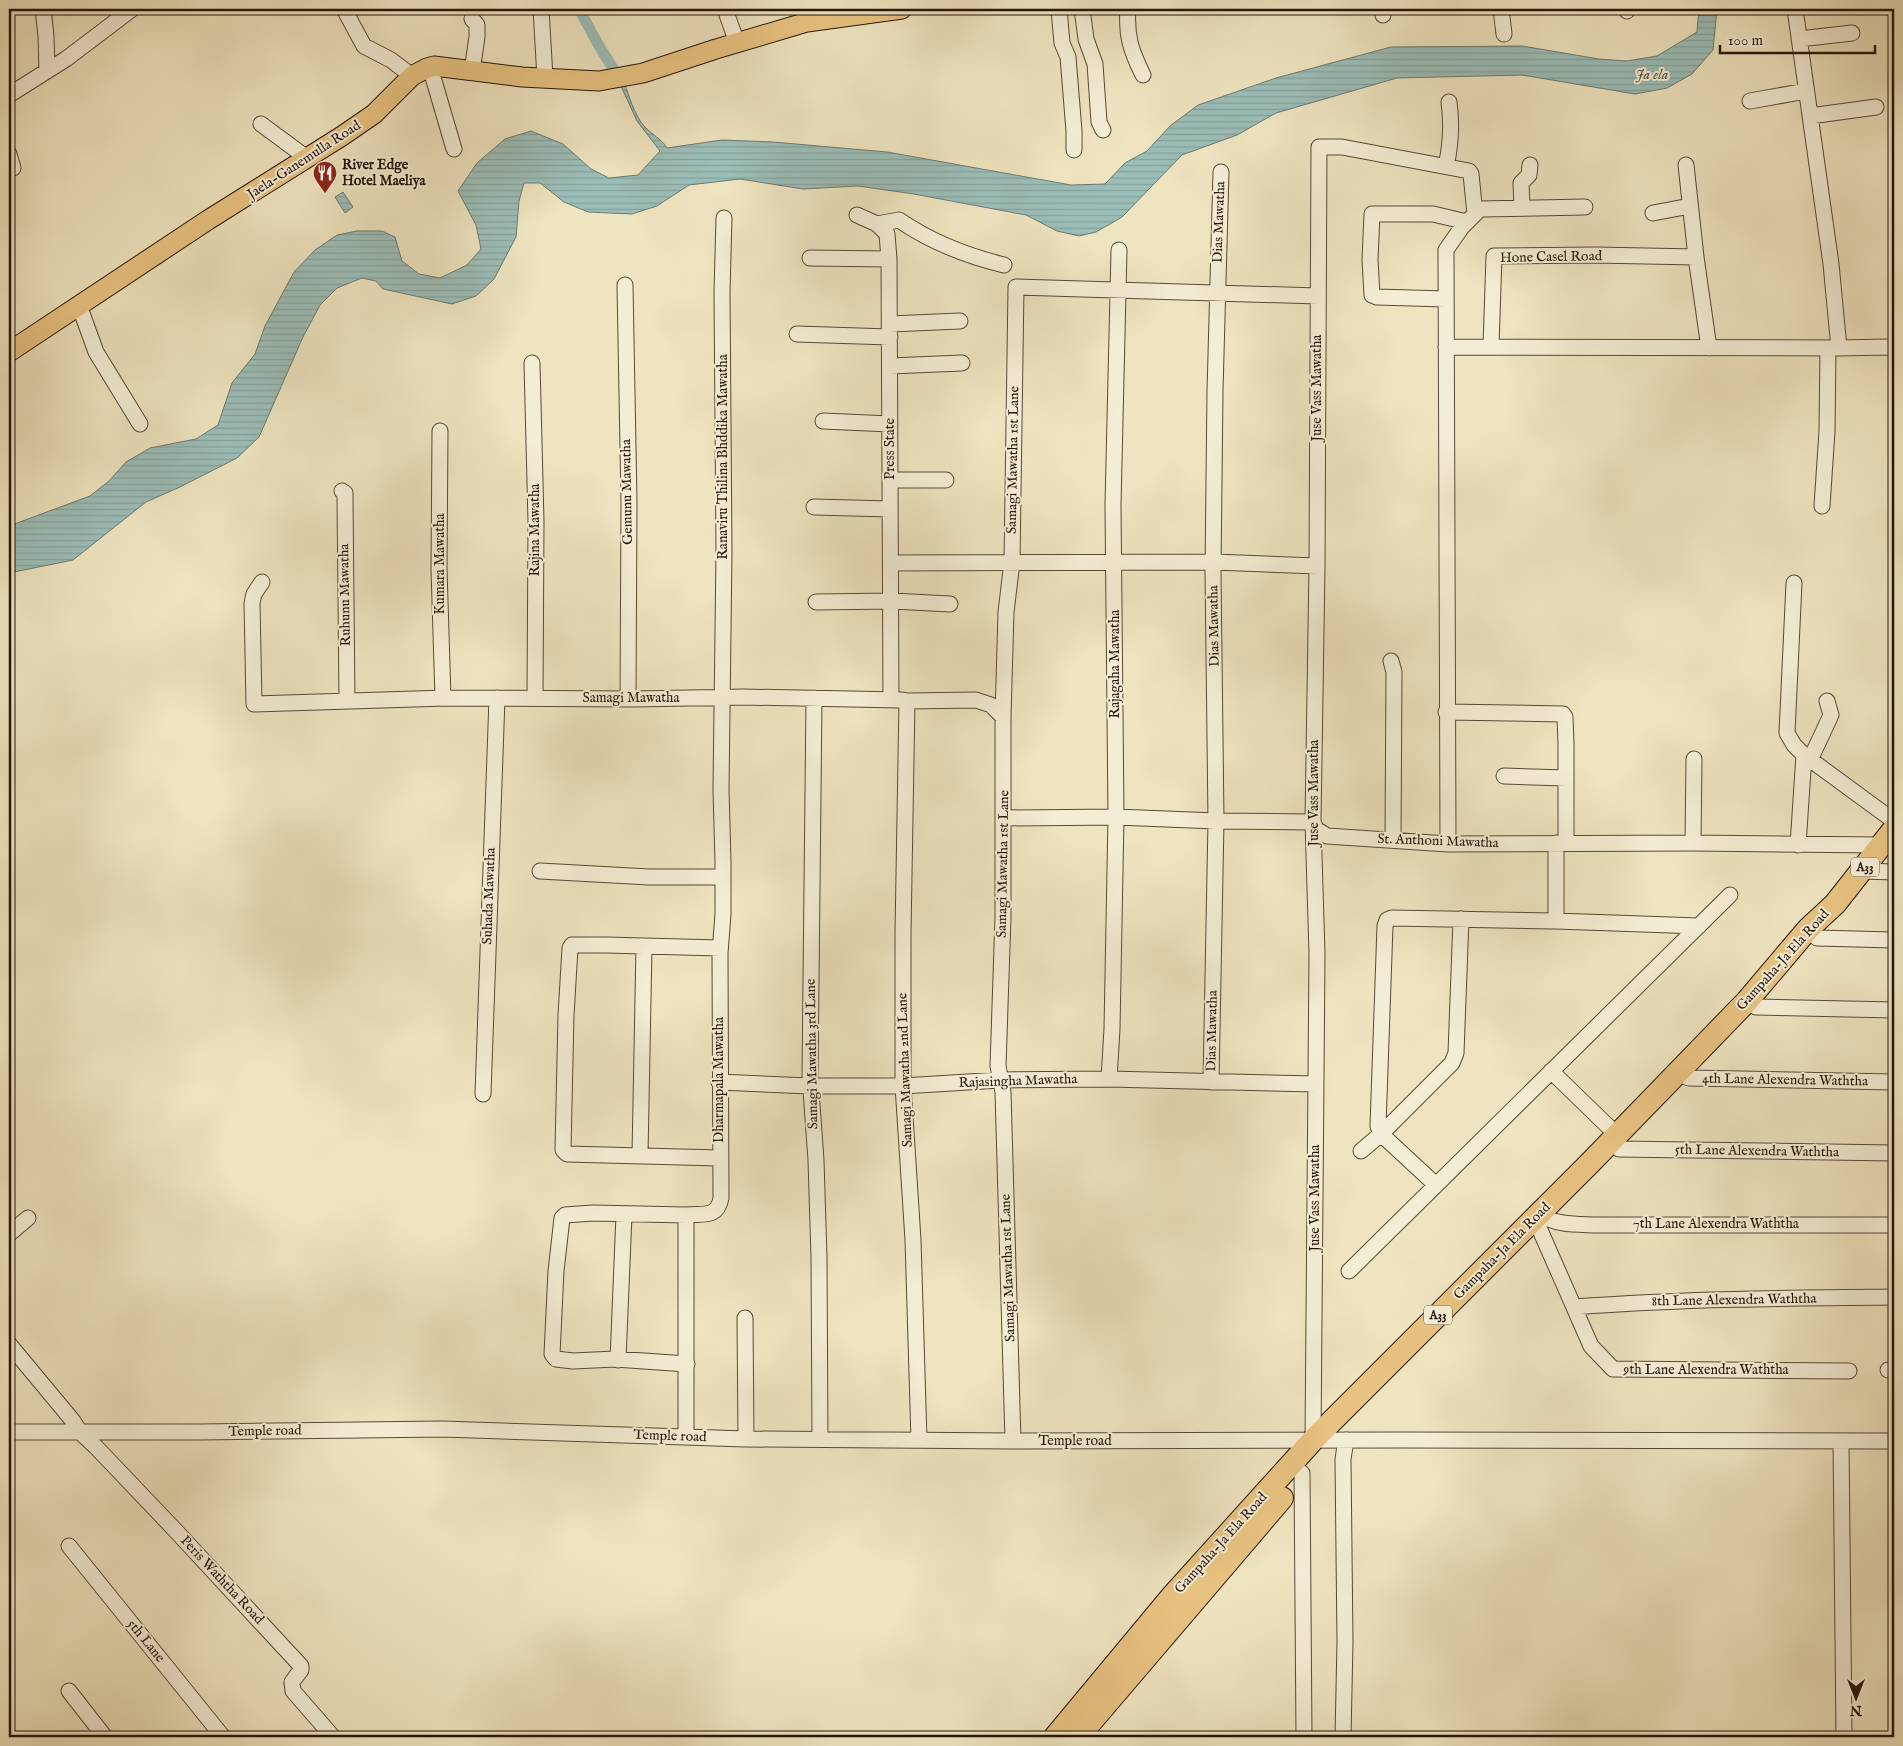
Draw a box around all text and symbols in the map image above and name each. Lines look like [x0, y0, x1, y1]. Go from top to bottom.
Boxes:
scale bar [1720, 22, 1876, 54]
text: 100 m [1728, 31, 1764, 50]
water label: Ja ela [1635, 65, 1669, 84]
street label: Jaela-Ganemulla Road [242, 116, 365, 204]
place label: River Edge Hotel Maeliya [342, 156, 426, 190]
restaurant icon: River Edge Hotel Maeliya [312, 160, 338, 194]
street label: Dias Mawatha [1209, 180, 1229, 263]
street label: Hone Casel Road [1500, 247, 1603, 267]
street label: Juse Vass Mawatha [1308, 334, 1326, 443]
street label: Ranaviru Thilina Bhddika Mawatha [714, 353, 732, 560]
street label: Samagi Mawatha 1st Lane [1003, 385, 1023, 534]
street label: Press State [881, 418, 899, 480]
street label: Gemunu Mawatha [617, 438, 637, 545]
street label: Rajina Mawatha [526, 483, 544, 576]
street label: Kumara Mawatha [431, 513, 449, 615]
street label: Ruhunu Mawatha [335, 543, 355, 647]
street label: Dias Mawatha [1204, 584, 1224, 667]
street label: Rajagaha Mawatha [1106, 609, 1124, 718]
street label: Samagi Mawatha [582, 689, 680, 707]
street label: Juse Vass Mawatha [1305, 739, 1323, 848]
street label: Samagi Mawatha 1st Lane [993, 789, 1013, 938]
street label: St. Anthoni Mawatha [1377, 830, 1500, 852]
street label: Suhada Mawatha [478, 846, 500, 945]
road number: A33 [1851, 858, 1879, 876]
street label: Gampaha-Ja Ela Road [1733, 905, 1834, 1014]
street label: Samagi Mawatha 3rd Lane [802, 978, 822, 1130]
street label: Dias Mawatha [1202, 989, 1222, 1072]
street label: Samagi Mawatha 2nd Lane [893, 992, 917, 1148]
street label: Dharmapala Mawatha [710, 1016, 728, 1143]
street label: Rajasingha Mawatha [958, 1070, 1079, 1092]
street label: 4th Lane Alexendra Waththa [1702, 1070, 1869, 1090]
street label: 5th Lane Alexendra Waththa [1675, 1141, 1840, 1161]
street label: Juse Vass Mawatha [1306, 1144, 1324, 1253]
street label: Samagi Mawatha 1st Lane [996, 1193, 1020, 1342]
street label: Gampaha-Ja Ela Road [1450, 1198, 1555, 1303]
street label: 7th Lane Alexendra Waththa [1633, 1215, 1800, 1233]
street label: 8th Lane Alexendra Waththa [1651, 1290, 1817, 1310]
road number: A33 [1424, 1306, 1452, 1324]
street label: 9th Lane Alexendra Waththa [1622, 1361, 1790, 1379]
street label: Temple road [228, 1421, 302, 1441]
street label: Temple road [633, 1426, 707, 1446]
street label: Temple road [1038, 1432, 1112, 1450]
street label: Gampaha-Ja Ela Road [1171, 1488, 1272, 1597]
street label: Peris Waththa Road [176, 1532, 268, 1629]
street label: 5th Lane [123, 1616, 169, 1667]
north arrow [1830, 1674, 1880, 1724]
text: N [1850, 1701, 1863, 1719]

